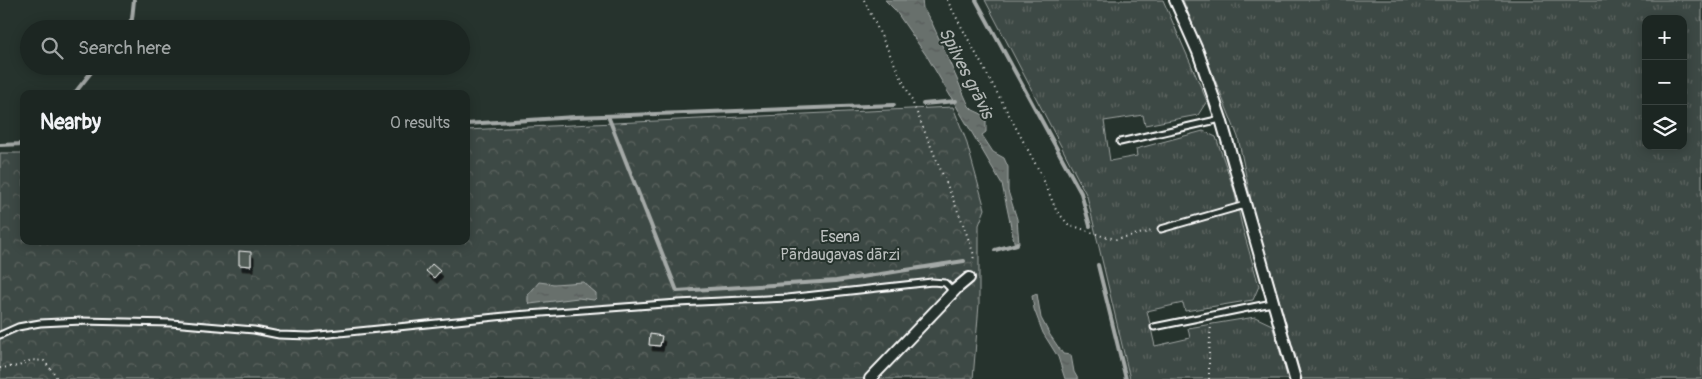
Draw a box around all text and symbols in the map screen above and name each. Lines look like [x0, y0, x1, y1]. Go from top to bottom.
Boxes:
map controls [1642, 15, 1687, 150]
button: + [1642, 15, 1687, 60]
search box [20, 20, 470, 75]
water label: Spilves grāvis [933, 23, 1000, 124]
icon: search [38, 34, 66, 62]
text: Search here [78, 36, 171, 60]
button: − [1642, 60, 1687, 105]
button: layers [1642, 105, 1687, 150]
text: Nearby [40, 109, 101, 136]
text: 0 results [390, 113, 450, 133]
park label: Esena Pārdaugavas dārzi [780, 227, 900, 265]

